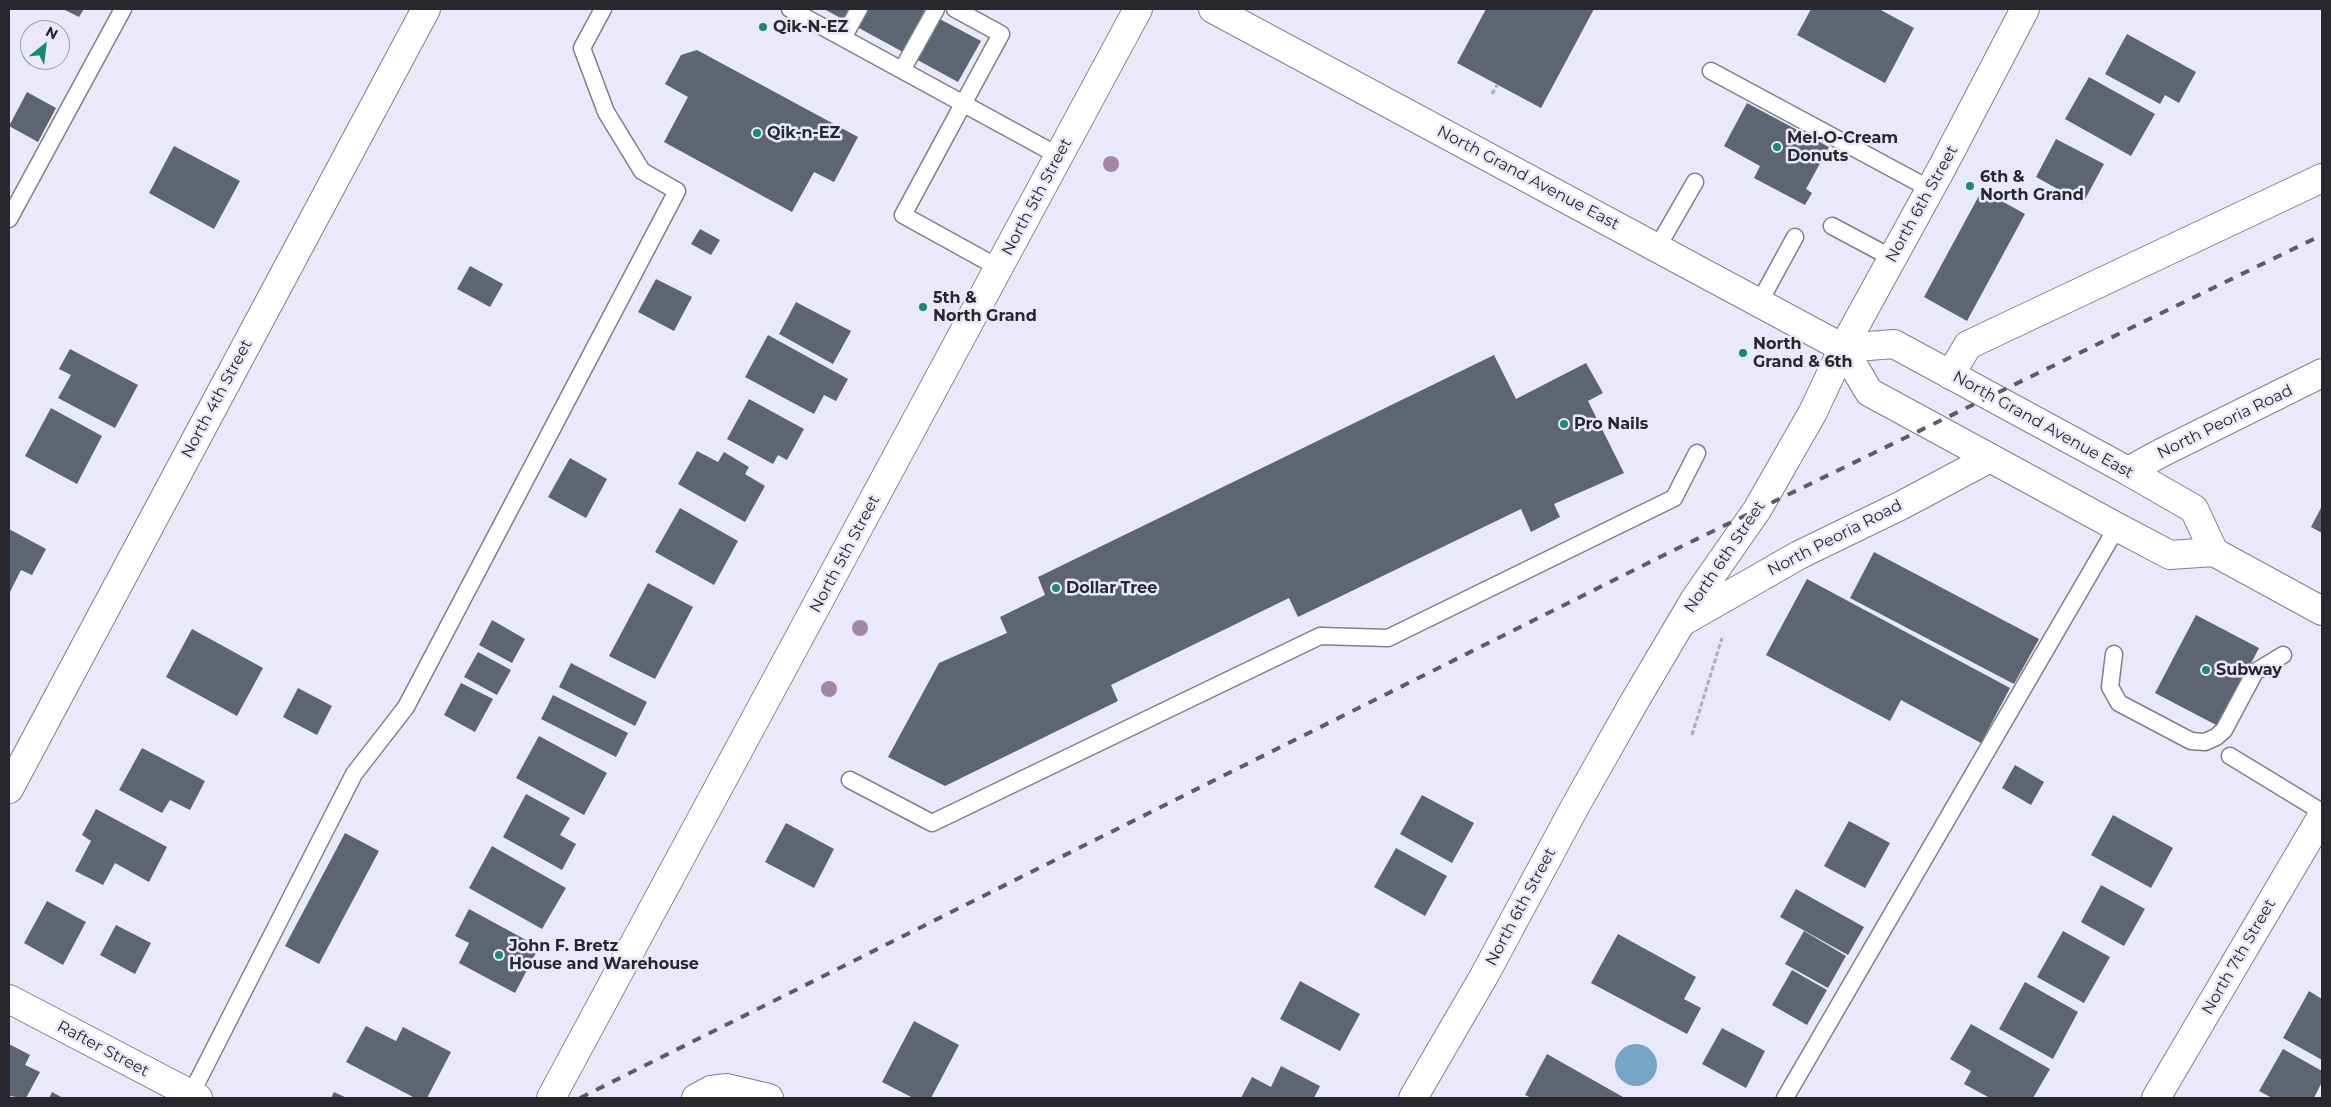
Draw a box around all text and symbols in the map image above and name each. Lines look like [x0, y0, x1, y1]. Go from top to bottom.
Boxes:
place label: Qik-N-EZ [773, 17, 848, 37]
north arrow [20, 20, 70, 70]
marker: Qik-N-EZ [757, 21, 769, 33]
text: N [42, 22, 61, 43]
street label: North Grand Avenue East [1434, 122, 1622, 234]
place label: Qik-n-EZ [767, 123, 840, 143]
marker: Qik-n-EZ [751, 127, 763, 139]
place label: Mel-O-Cream Donuts [1787, 128, 1898, 166]
street label: North 5th Street [998, 135, 1076, 259]
marker: Mel-O-Cream Donuts [1771, 141, 1783, 153]
street label: North 6th Street [1882, 142, 1962, 266]
place label: 6th & North Grand [1980, 167, 2084, 205]
marker: 6th & North Grand [1964, 180, 1976, 192]
place label: 5th & North Grand [933, 288, 1037, 326]
marker: 5th & North Grand [917, 301, 929, 313]
place label: North Grand & 6th [1753, 334, 1853, 372]
street label: North 4th Street [178, 336, 256, 462]
marker: North Grand & 6th [1737, 347, 1749, 359]
street label: North Grand Avenue East [1949, 367, 2137, 483]
street label: North Peoria Road [2154, 381, 2296, 463]
place label: Pro Nails [1574, 414, 1648, 434]
marker: Pro Nails [1558, 418, 1570, 430]
street label: North 5th Street [806, 492, 884, 616]
street label: North Peoria Road [1765, 496, 1905, 580]
street label: North 6th Street [1680, 497, 1770, 617]
place label: Dollar Tree [1066, 578, 1157, 598]
marker: Dollar Tree [1050, 582, 1062, 594]
place label: Subway [2216, 660, 2282, 680]
marker: Subway [2200, 664, 2212, 676]
street label: North 6th Street [1482, 845, 1560, 969]
street label: North 7th Street [2198, 896, 2280, 1018]
place label: John F. Bretz House and Warehouse [509, 936, 699, 974]
marker: John F. Bretz House and Warehouse [493, 949, 505, 961]
street label: Rafter Street [54, 1017, 152, 1081]

